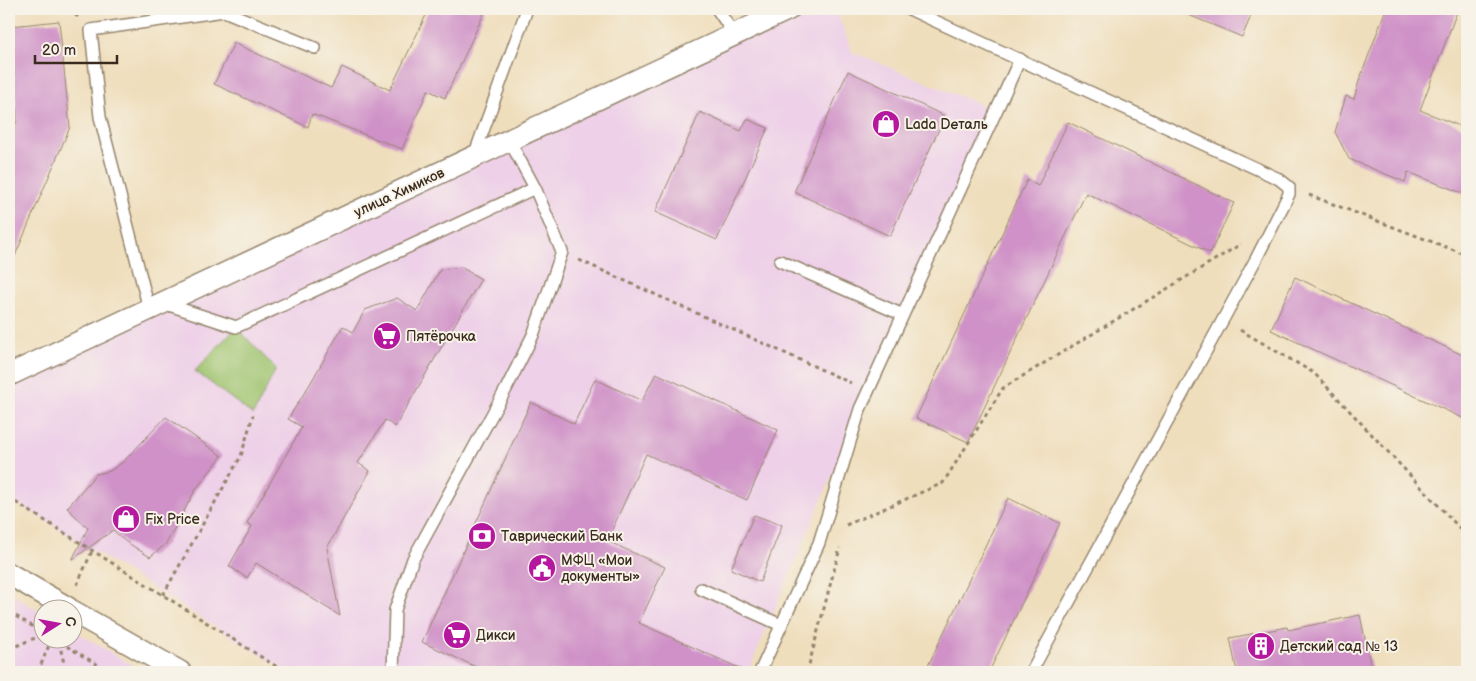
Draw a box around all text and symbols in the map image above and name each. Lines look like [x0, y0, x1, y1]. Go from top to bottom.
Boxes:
scale bar [35, 32, 118, 64]
text: 20 m [42, 41, 76, 60]
shop icon: Lada Dеталь [871, 109, 901, 139]
place label: Lada Dеталь [905, 116, 988, 133]
street label: улица Химиков [351, 164, 448, 221]
supermarket icon: Пятёрочка [372, 321, 402, 351]
place label: Пятёрочка [406, 328, 477, 345]
shop icon: Fix Price [111, 504, 141, 534]
place label: Fix Price [145, 511, 200, 528]
bank icon: Таврический Банк [467, 521, 497, 551]
place label: Таврический Банк [501, 528, 623, 545]
place label: МФЦ «Мои документы» [561, 552, 640, 585]
public building icon: МФЦ «Мои документы» [527, 553, 557, 583]
north arrow [32, 598, 82, 648]
text: С [61, 615, 80, 628]
supermarket icon: Дикси [442, 620, 472, 650]
place label: Дикси [476, 627, 516, 644]
building icon: Детский сад № 13 [1246, 631, 1276, 661]
place label: Детский сад № 13 [1280, 638, 1398, 655]

